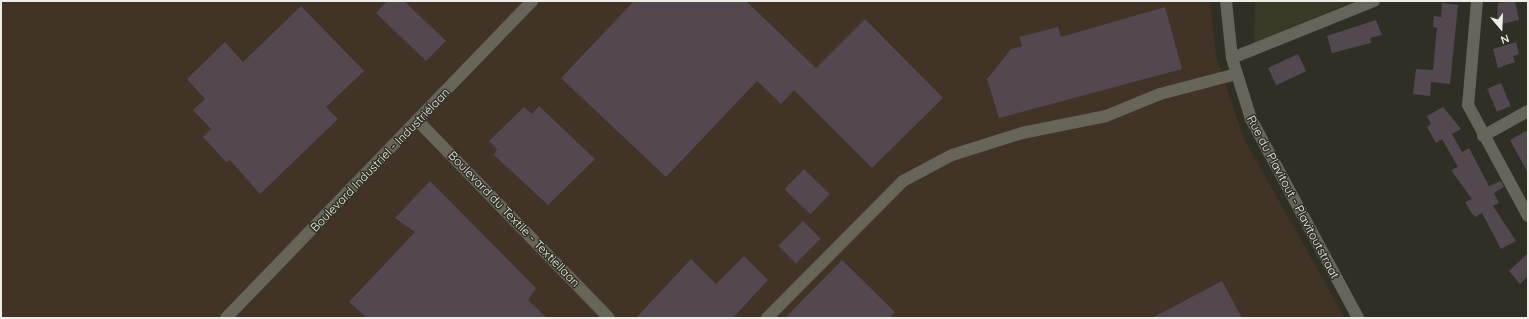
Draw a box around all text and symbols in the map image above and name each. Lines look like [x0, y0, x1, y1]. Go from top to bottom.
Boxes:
north arrow [1481, 8, 1521, 48]
text: N [1499, 31, 1511, 47]
street label: Boulevard Industriel - Industriélaan [307, 85, 453, 235]
street label: Rue du Plavitout - Plavitoutstraat [1244, 113, 1342, 281]
street label: Boulevard du Textile - Textiellaan [445, 148, 583, 290]

